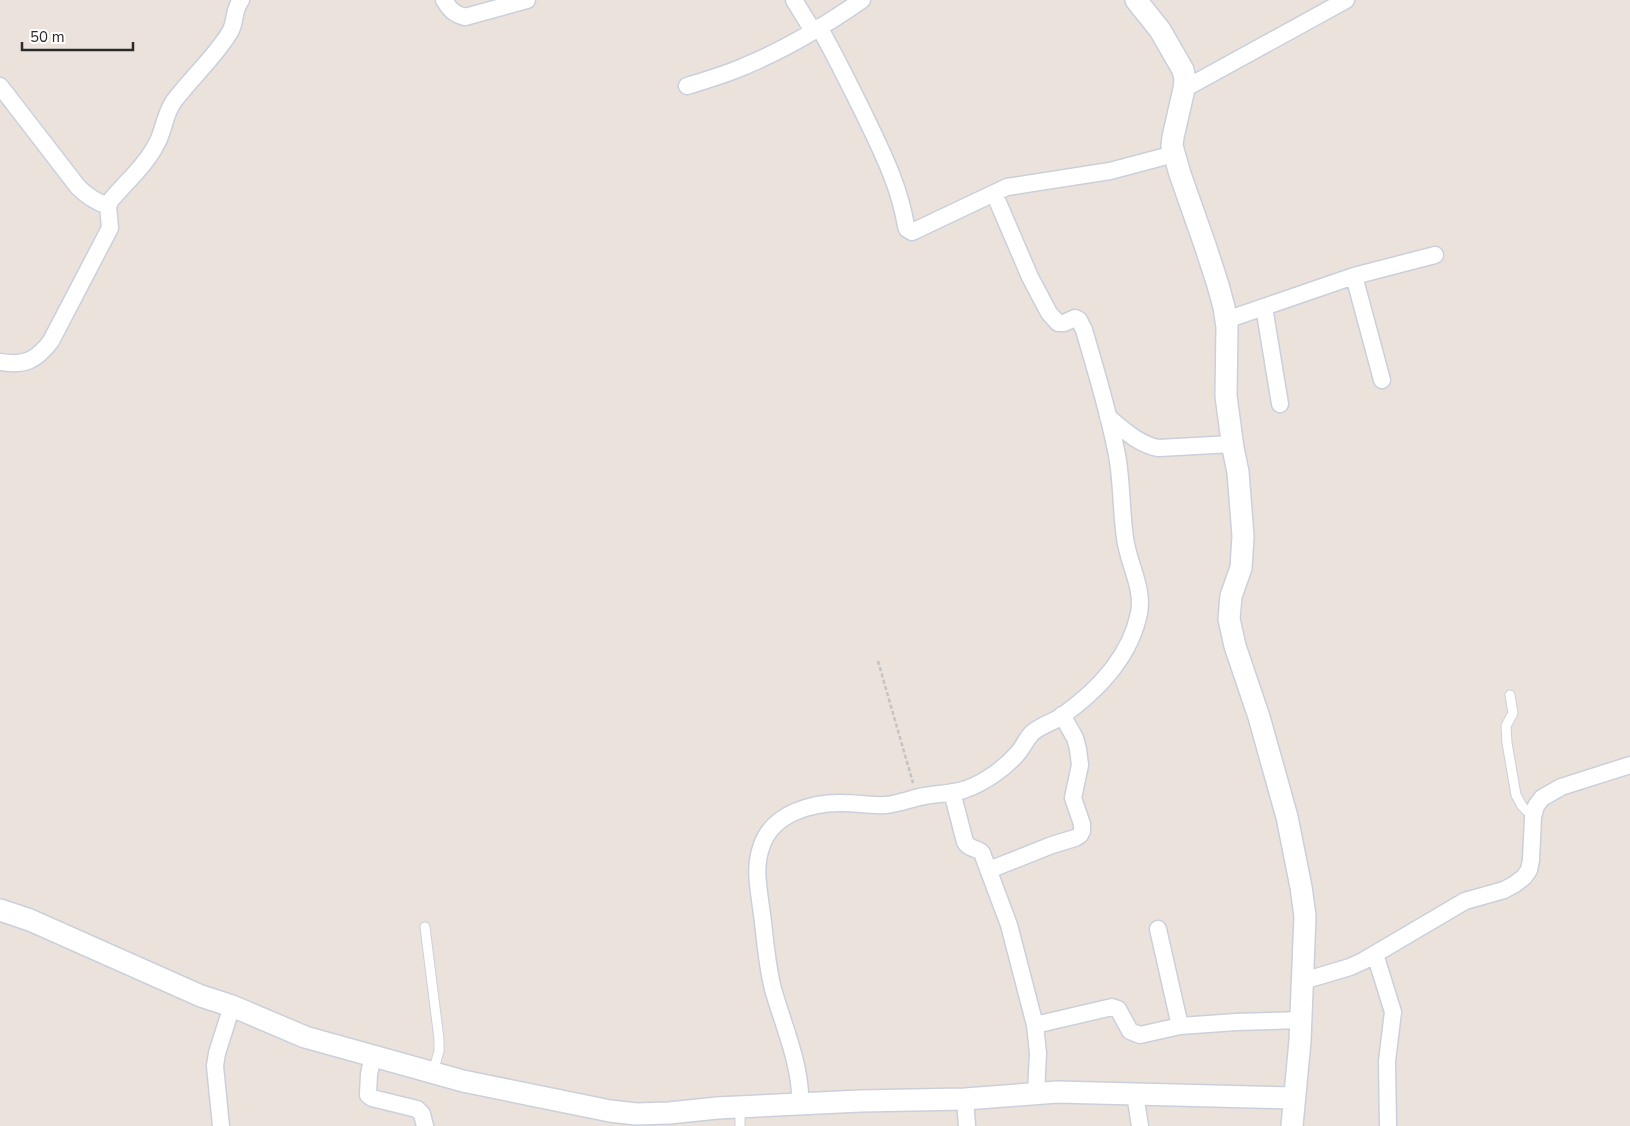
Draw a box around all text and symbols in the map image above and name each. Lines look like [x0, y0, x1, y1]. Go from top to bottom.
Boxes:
scale bar [22, 20, 134, 52]
text: 50 m [30, 27, 65, 47]

